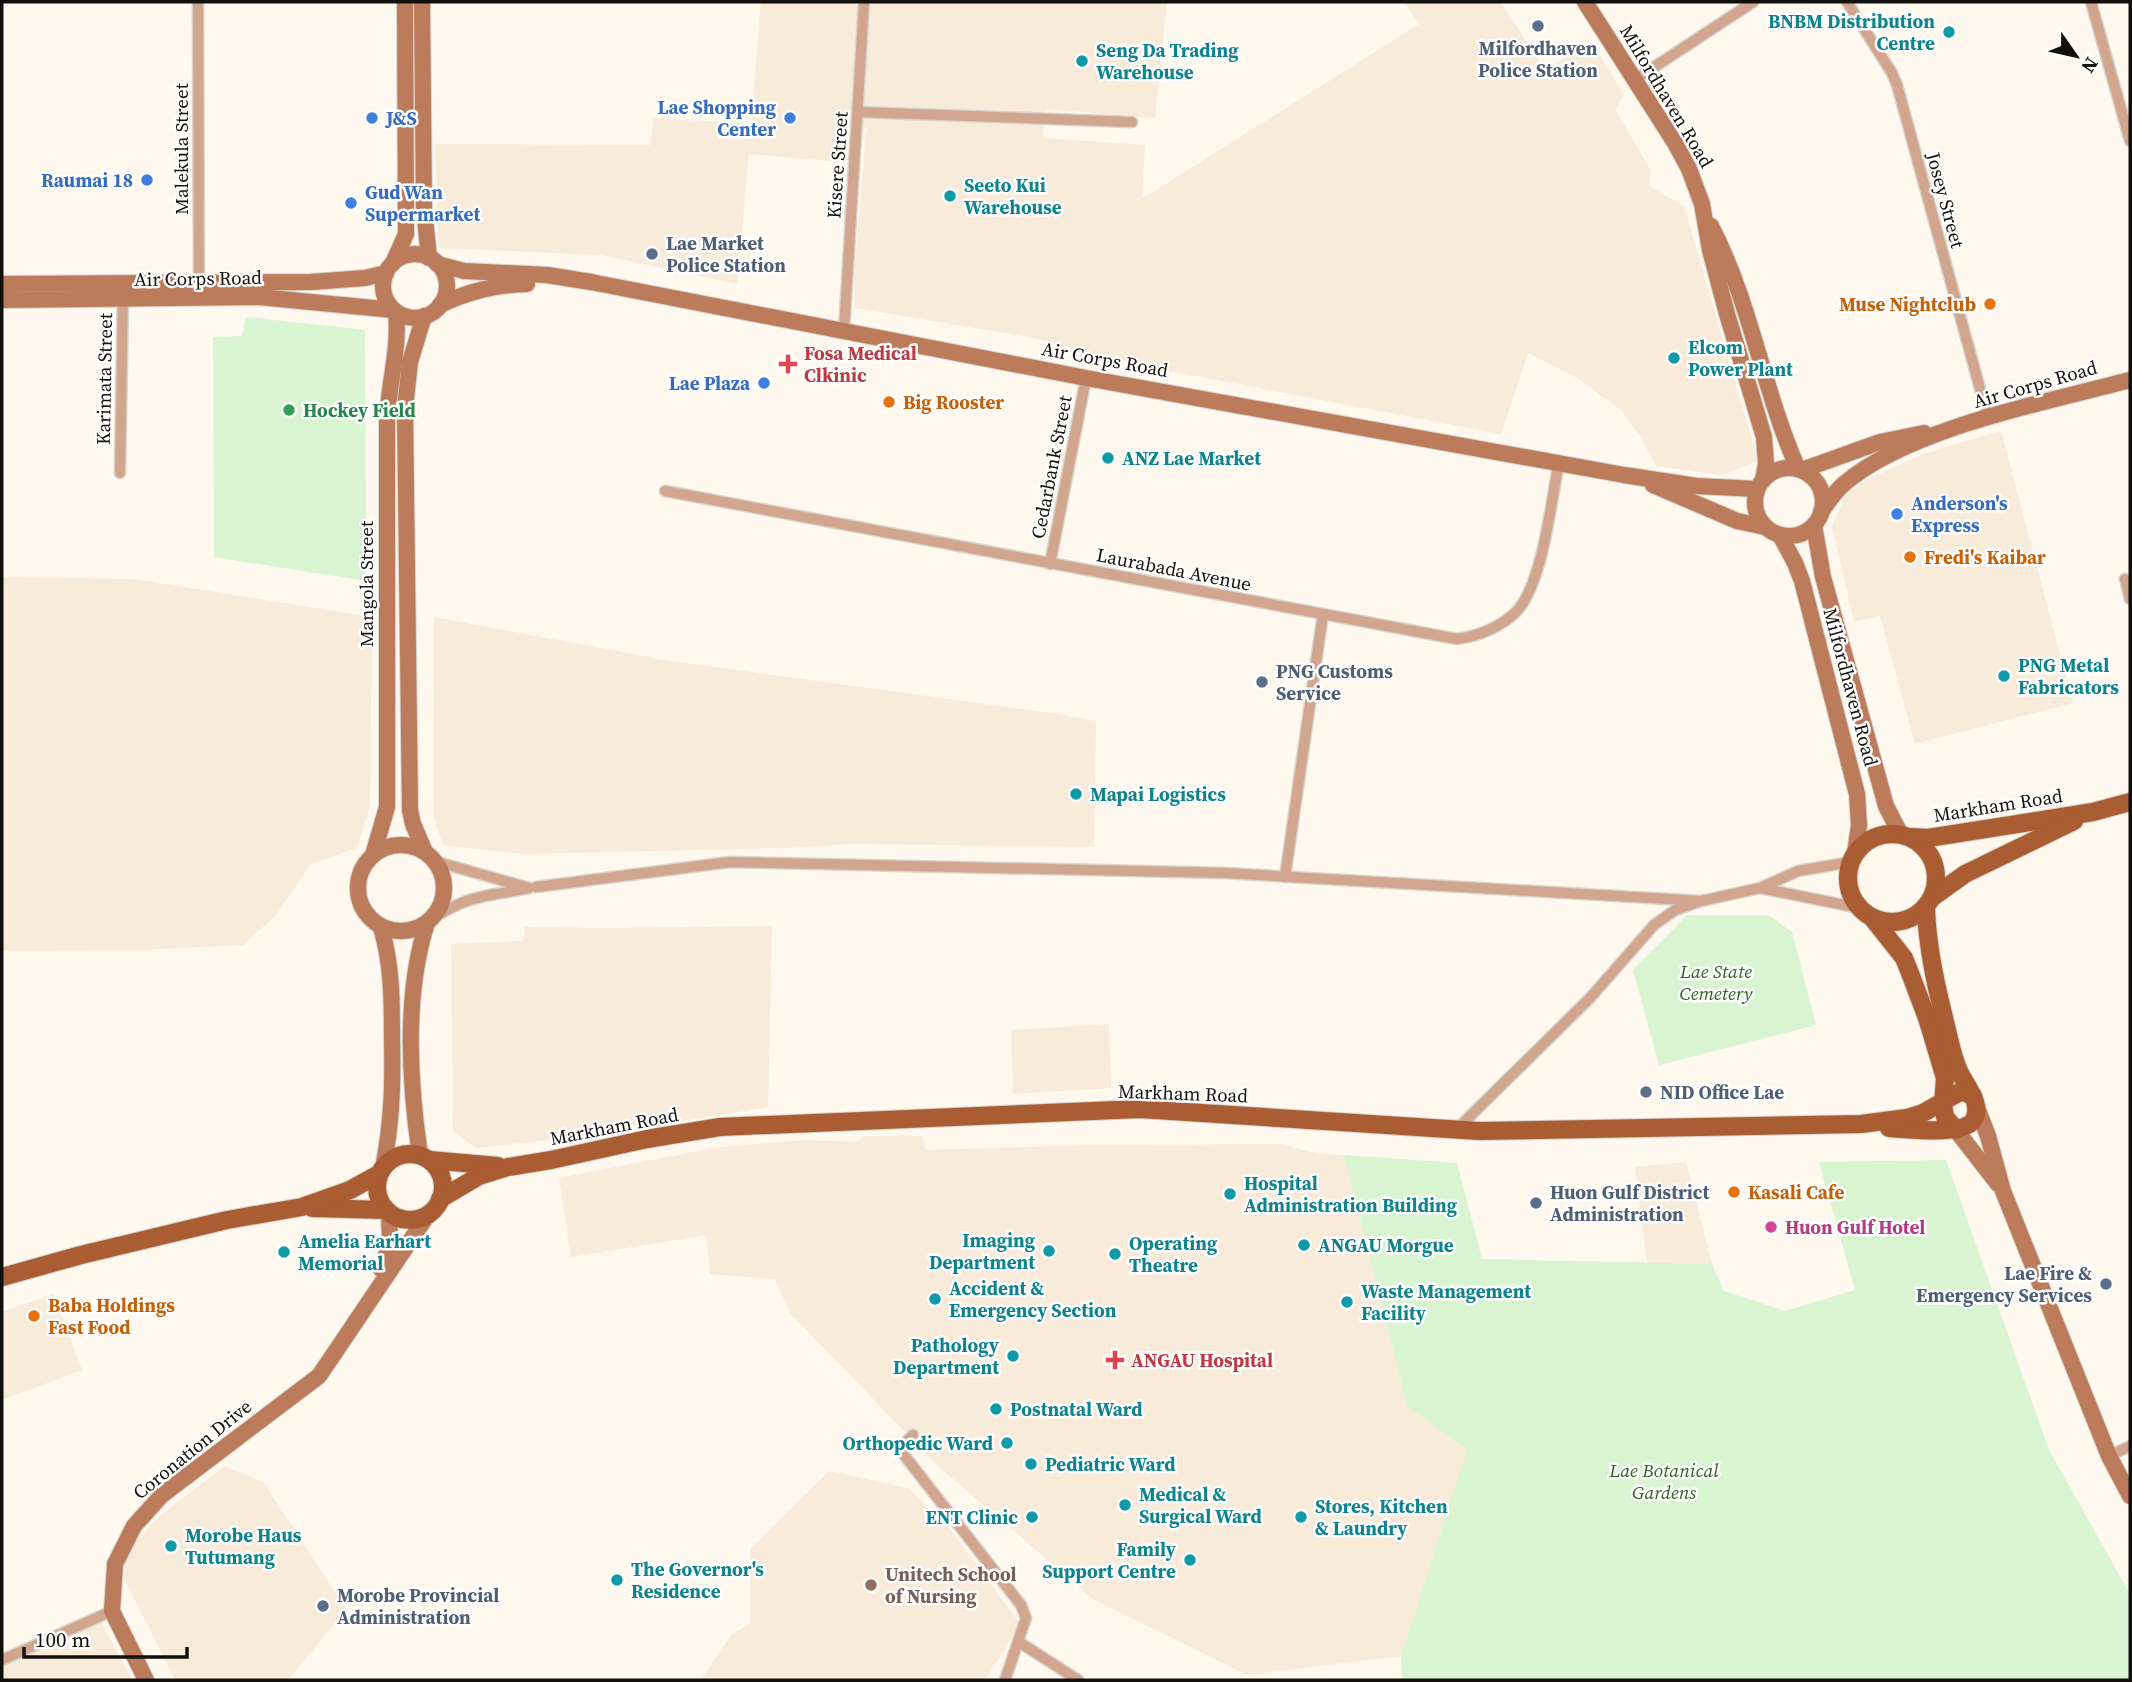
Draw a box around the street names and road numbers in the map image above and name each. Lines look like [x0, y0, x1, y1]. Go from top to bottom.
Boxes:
street label: Milfordhaven Road [1614, 20, 1720, 173]
street label: Malekula Street [168, 82, 194, 215]
street label: Kisere Street [820, 110, 854, 219]
street label: Josey Street [1920, 148, 1971, 252]
street label: Air Corps Road [134, 264, 262, 292]
street label: Karimata Street [90, 312, 118, 445]
street label: Air Corps Road [1040, 335, 1171, 383]
street label: Air Corps Road [1970, 354, 2100, 414]
street label: Cedarbank Street [1024, 392, 1078, 541]
street label: Mangola Street [353, 520, 379, 647]
street label: Laurabada Avenue [1094, 541, 1254, 597]
street label: Milfordhaven Road [1817, 605, 1885, 769]
street label: Markham Road [1932, 782, 2065, 828]
street label: Markham Road [1118, 1078, 1249, 1108]
street label: Markham Road [548, 1101, 681, 1151]
street label: Coronation Drive [127, 1393, 257, 1505]

